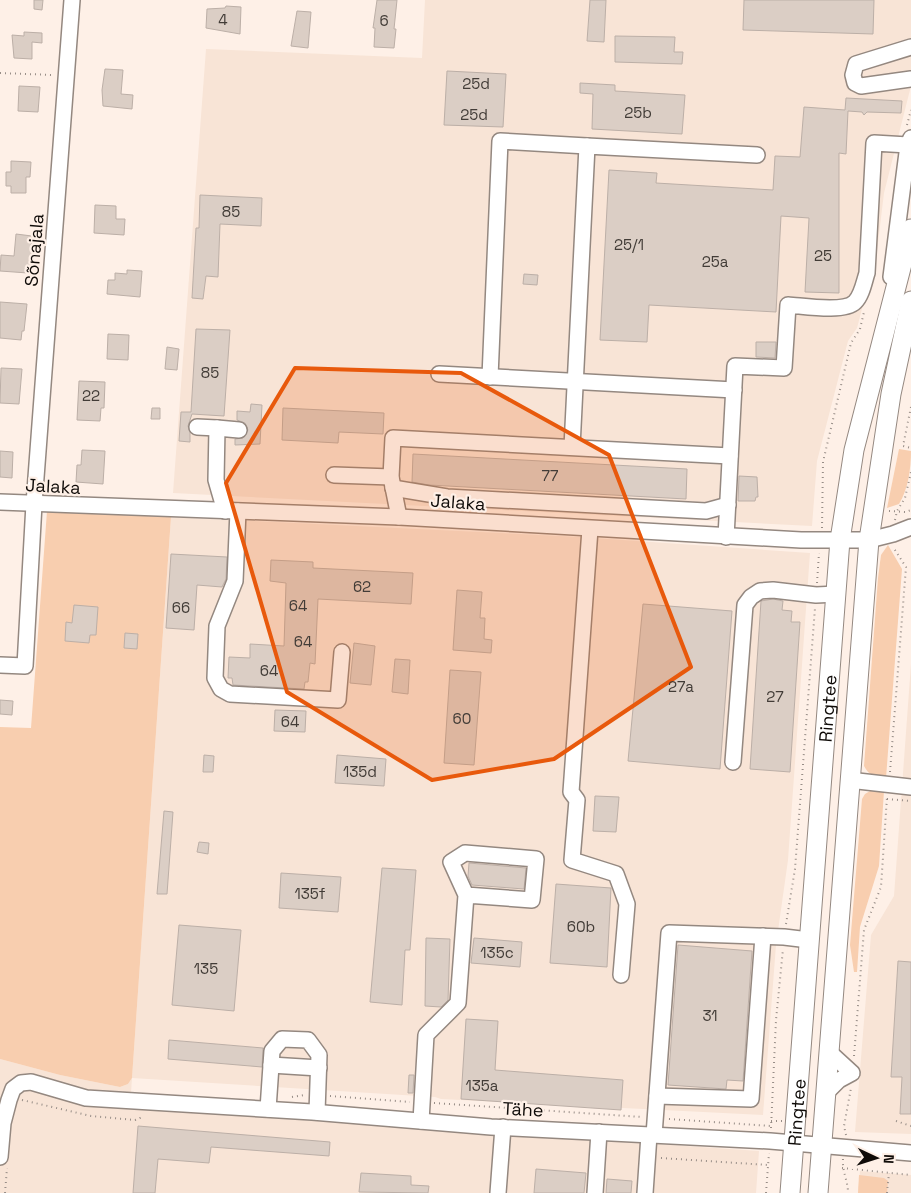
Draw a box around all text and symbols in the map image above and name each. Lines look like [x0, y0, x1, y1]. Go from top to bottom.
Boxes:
house number: 4 [218, 10, 228, 29]
house number: 6 [379, 11, 389, 30]
house number: 25d [462, 74, 490, 93]
house number: 25b [624, 103, 652, 122]
house number: 25d [460, 105, 488, 124]
house number: 85 [222, 202, 240, 221]
street label: Sõnajala [19, 213, 49, 287]
house number: 25/1 [614, 235, 644, 254]
house number: 25 [814, 246, 832, 265]
house number: 25a [702, 252, 729, 271]
house number: 85 [201, 363, 219, 382]
house number: 22 [82, 386, 100, 405]
house number: 77 [542, 466, 558, 485]
street label: Jalaka [25, 473, 81, 499]
street label: Jalaka [430, 489, 486, 515]
house number: 62 [353, 577, 371, 596]
house number: 64 [289, 596, 307, 615]
house number: 66 [172, 598, 190, 617]
house number: 64 [294, 632, 312, 651]
house number: 64 [260, 661, 278, 680]
street label: Ringtee [813, 674, 841, 743]
house number: 27a [668, 677, 694, 696]
house number: 27 [766, 687, 784, 706]
house number: 60 [453, 709, 471, 728]
house number: 64 [281, 712, 299, 731]
house number: 135d [343, 762, 377, 781]
house number: 135f [295, 884, 326, 903]
house number: 60b [567, 917, 595, 936]
house number: 135c [480, 943, 514, 962]
house number: 135 [194, 959, 218, 978]
house number: 31 [702, 1006, 718, 1025]
house number: 135a [466, 1076, 499, 1095]
street label: Ringtee [782, 1078, 810, 1147]
street label: Tähe [502, 1096, 544, 1122]
north arrow [851, 1133, 901, 1183]
text: N [880, 1154, 898, 1164]

